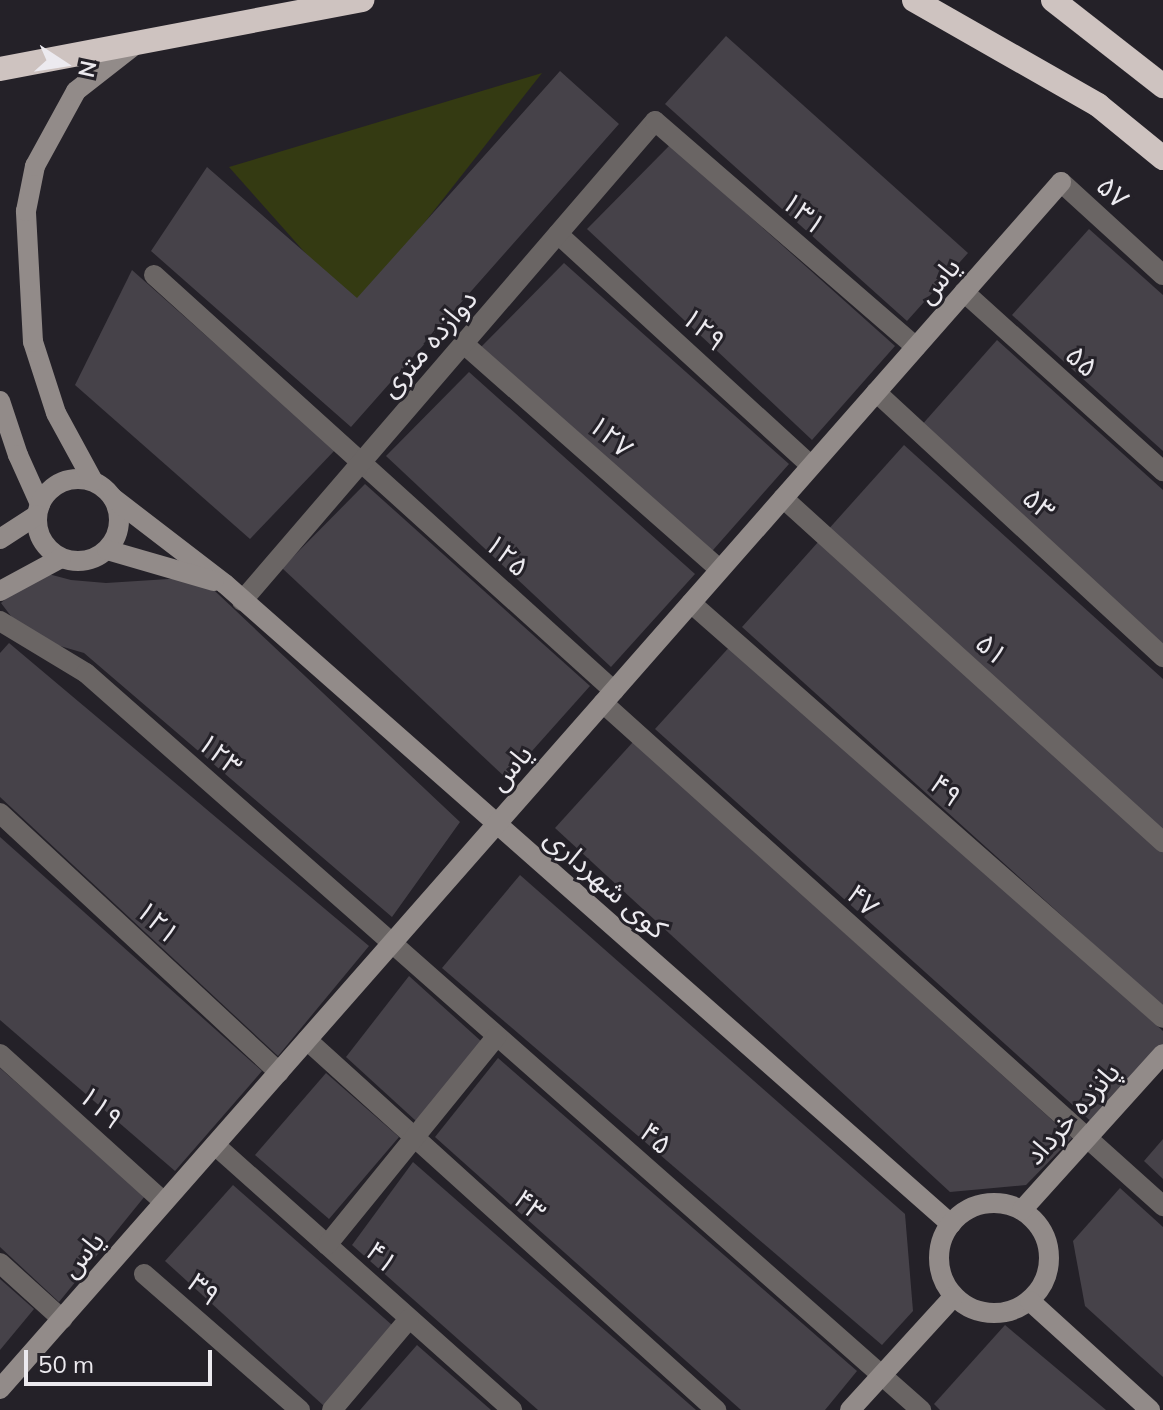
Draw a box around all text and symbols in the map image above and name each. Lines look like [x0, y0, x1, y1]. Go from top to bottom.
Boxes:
north arrow [24, 24, 104, 104]
text: N [72, 58, 103, 80]
street label: ۵۷ [1090, 169, 1136, 215]
street label: ۱۳۱ [775, 185, 833, 241]
street label: یاس [909, 250, 967, 310]
street label: دوازده متری [372, 282, 484, 404]
street label: ۱۲۹ [675, 300, 733, 358]
street label: ۵۵ [1059, 338, 1105, 384]
street label: ۱۲۷ [582, 408, 640, 464]
street label: ۵۳ [1016, 481, 1062, 527]
street label: ۱۲۵ [478, 526, 536, 584]
street label: ۵۱ [969, 626, 1015, 672]
street label: ۱۲۳ [191, 726, 249, 782]
street label: یاس [481, 737, 539, 797]
street label: ۴۹ [923, 767, 969, 813]
street label: کوی شهرداری [538, 821, 674, 945]
street label: ۴۷ [840, 877, 886, 923]
street label: ۱۲۱ [129, 893, 187, 951]
street label: پانزده خرداد [1017, 1055, 1127, 1171]
street label: ۱۱۹ [72, 1078, 130, 1136]
street label: ۴۵ [633, 1115, 679, 1161]
street label: ۴۳ [507, 1182, 553, 1228]
street label: یاس [53, 1224, 111, 1284]
street label: ۴۱ [359, 1234, 405, 1280]
street label: ۳۹ [181, 1266, 227, 1312]
scale bar [28, 1334, 216, 1384]
text: 50 m [38, 1349, 94, 1379]

